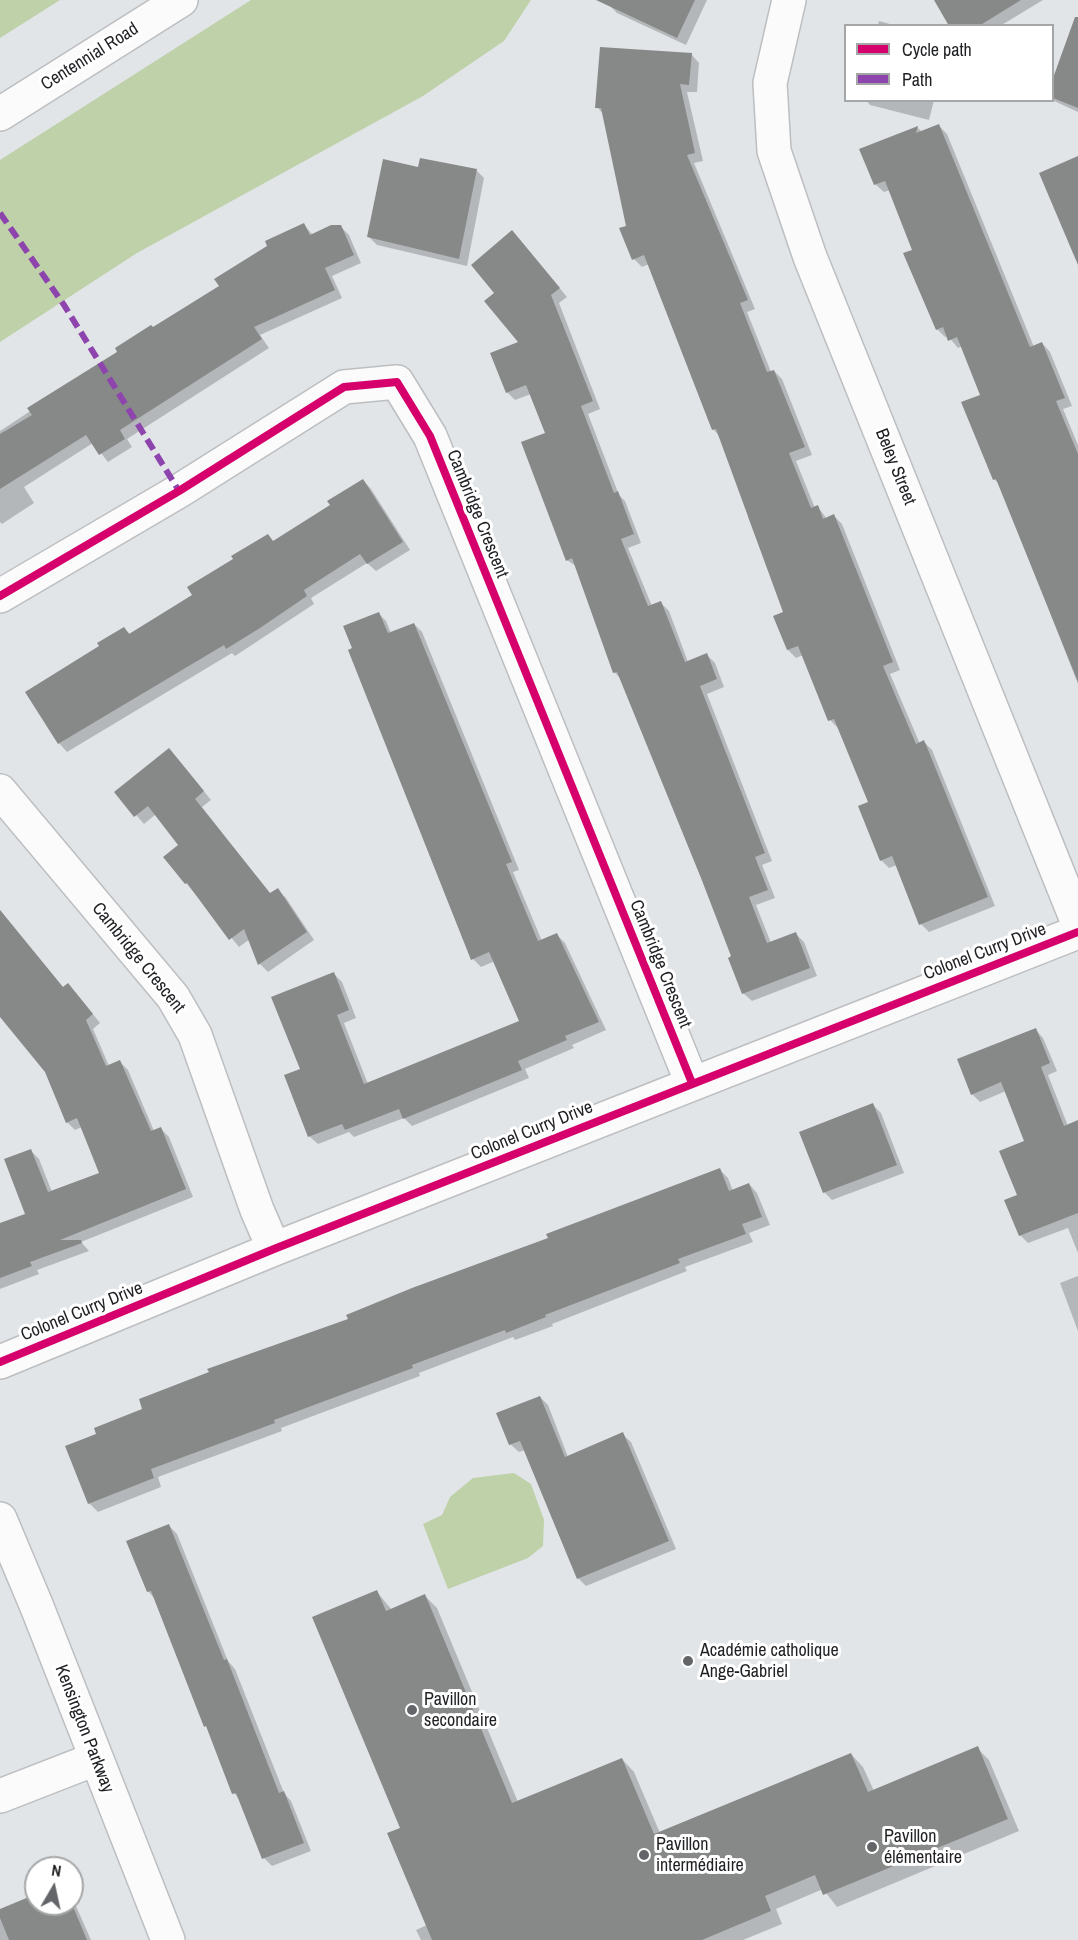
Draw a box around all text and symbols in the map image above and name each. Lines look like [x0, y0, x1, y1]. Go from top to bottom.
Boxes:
street label: Centennial Road [37, 18, 143, 96]
legend [844, 24, 1054, 102]
text: Cycle path [902, 37, 972, 62]
text: Path [902, 67, 932, 92]
street label: Beley Street [870, 426, 920, 508]
street label: Cambridge Crescent [441, 447, 513, 581]
street label: Cambridge Crescent [624, 897, 696, 1031]
street label: Cambridge Crescent [87, 898, 189, 1018]
street label: Colonel Curry Drive [921, 919, 1049, 985]
street label: Colonel Curry Drive [468, 1097, 596, 1165]
street label: Colonel Curry Drive [18, 1278, 146, 1346]
place label: Académie catholique Ange-Gabriel [700, 1640, 839, 1682]
marker: Académie catholique Ange-Gabriel [681, 1654, 695, 1668]
street label: Kensington Parkway [50, 1662, 118, 1796]
place label: Pavillon secondaire [424, 1689, 497, 1732]
marker: Pavillon secondaire [405, 1703, 419, 1717]
place label: Pavillon élémentaire [884, 1826, 962, 1868]
place label: Pavillon intermédiaire [656, 1834, 744, 1876]
marker: Pavillon élémentaire [865, 1840, 879, 1854]
marker: Pavillon intermédiaire [637, 1848, 651, 1862]
north arrow [24, 1856, 84, 1916]
text: N [50, 1859, 63, 1882]

